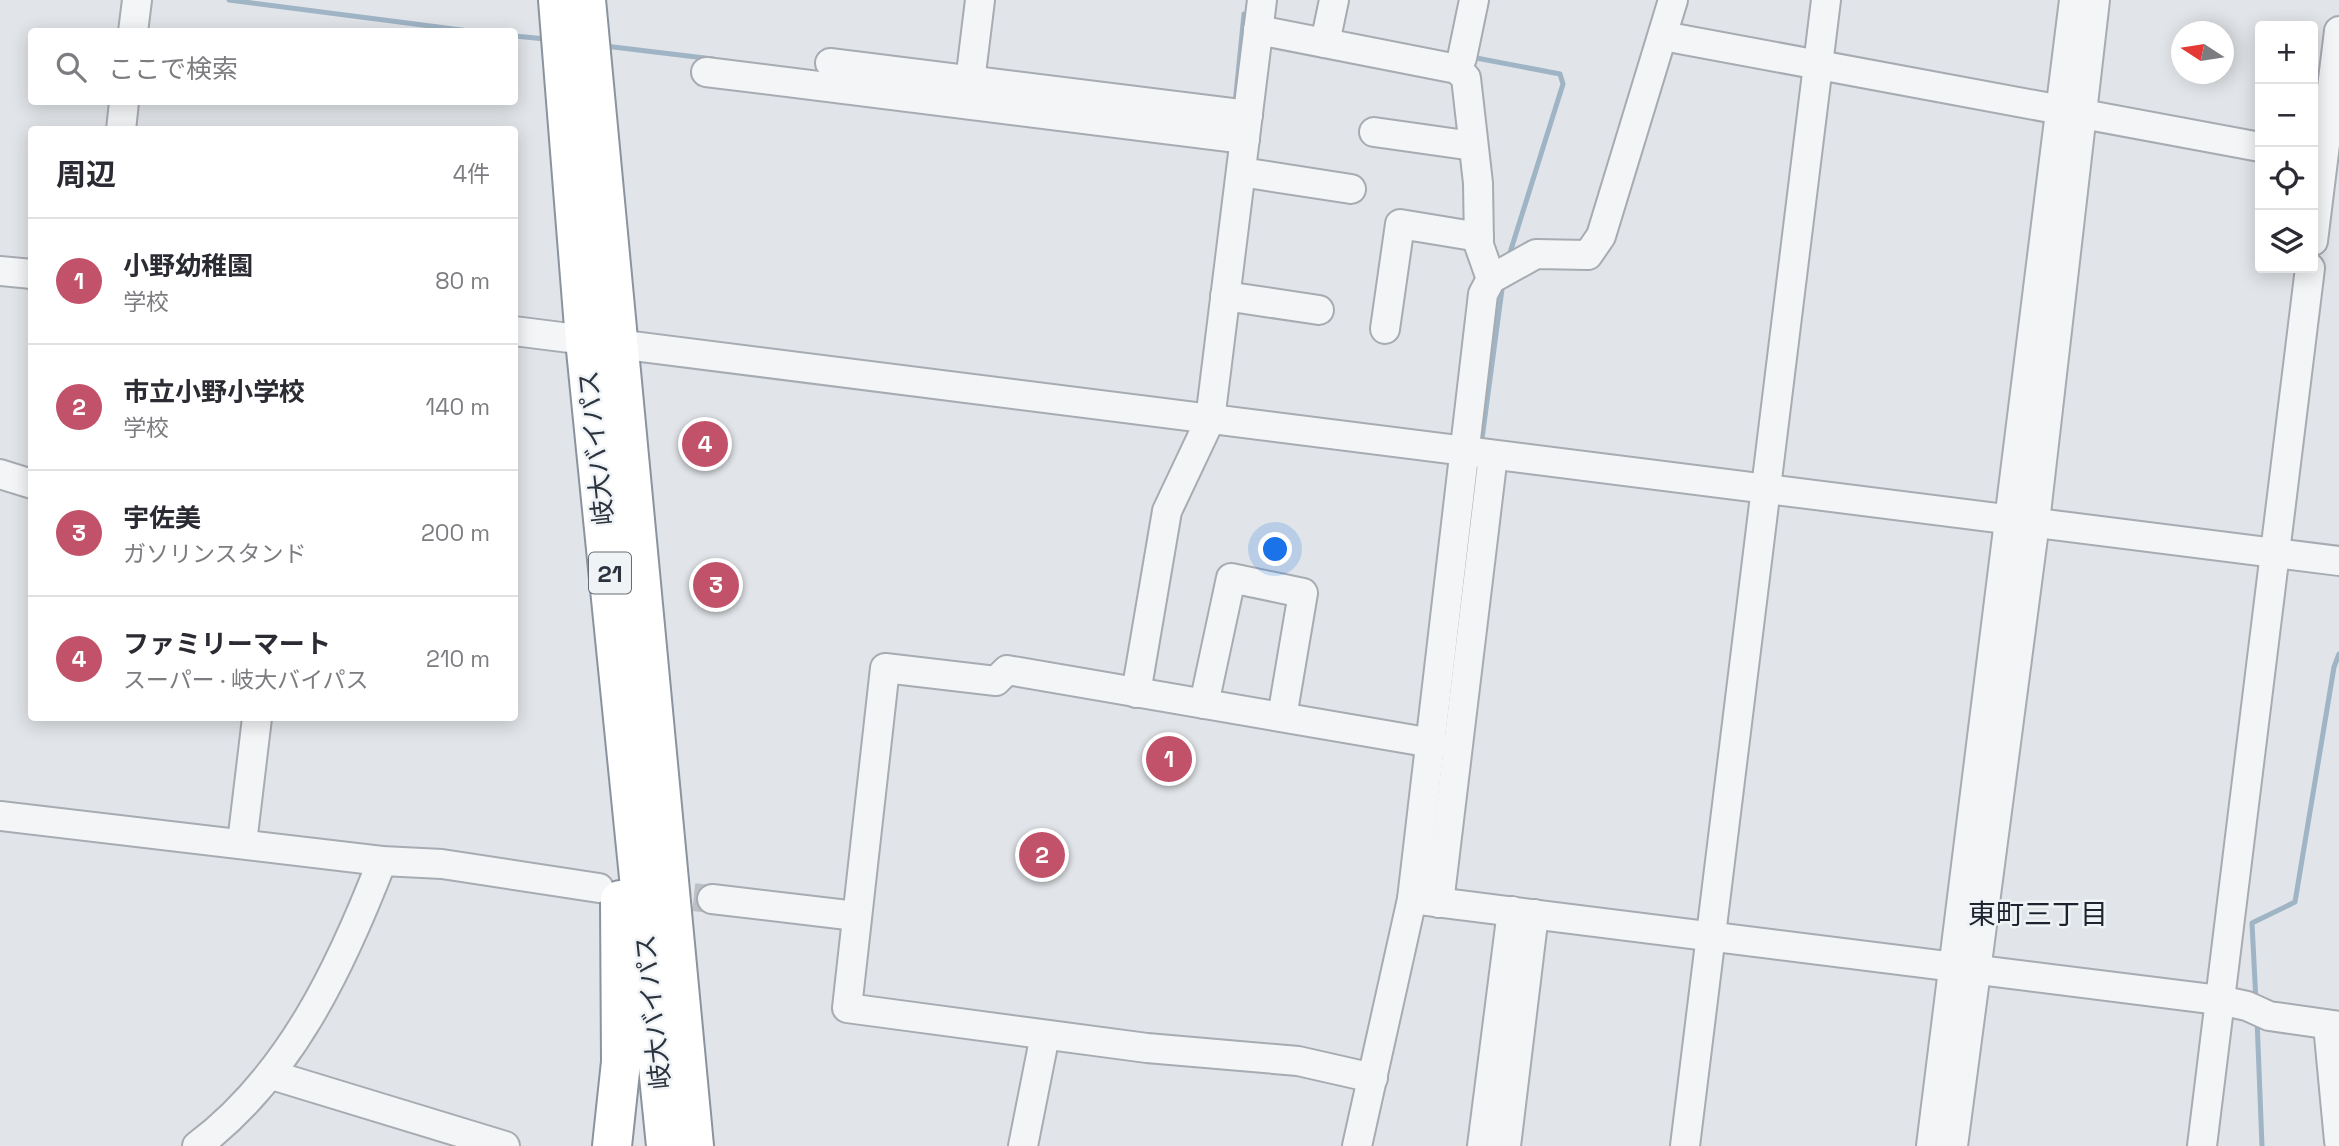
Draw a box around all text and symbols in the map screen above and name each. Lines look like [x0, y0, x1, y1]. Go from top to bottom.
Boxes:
north arrow [2171, 21, 2234, 84]
map controls [2255, 21, 2318, 273]
button: + [2255, 21, 2318, 84]
search box [28, 28, 518, 105]
icon: search [52, 48, 90, 86]
text: ここで検索 [108, 52, 238, 86]
button: − [2255, 84, 2318, 147]
button: locate [2255, 147, 2318, 210]
text: 周辺 [56, 155, 116, 194]
text: 4件 [453, 159, 490, 189]
button: layers [2255, 210, 2318, 273]
text: 小野幼稚園 [123, 249, 253, 283]
text: 1 [74, 266, 84, 296]
text: 80 m [435, 266, 490, 296]
text: 学校 [123, 287, 169, 317]
street label: 岐大バイパス [571, 369, 621, 527]
text: 市立小野小学校 [123, 375, 305, 409]
text: 2 [72, 392, 86, 422]
text: 140 m [426, 392, 490, 422]
text: 学校 [123, 413, 169, 443]
pin: 4 [682, 418, 728, 470]
text: 宇佐美 [123, 501, 201, 535]
text: 3 [72, 518, 86, 548]
text: 200 m [421, 518, 490, 548]
your location [1258, 532, 1292, 566]
text: ガソリンスタンド [123, 539, 307, 569]
road number: 21 [589, 552, 631, 594]
pin: 3 [693, 559, 739, 611]
text: ファミリーマート [123, 627, 331, 661]
text: 4 [72, 644, 86, 674]
text: 210 m [426, 644, 490, 674]
text: スーパー · 岐大バイパス [123, 665, 368, 695]
pin: 1 [1146, 733, 1192, 785]
pin: 2 [1019, 829, 1065, 881]
district label: 東町三丁目 [1968, 896, 2108, 932]
street label: 岐大バイパス [628, 933, 678, 1091]

